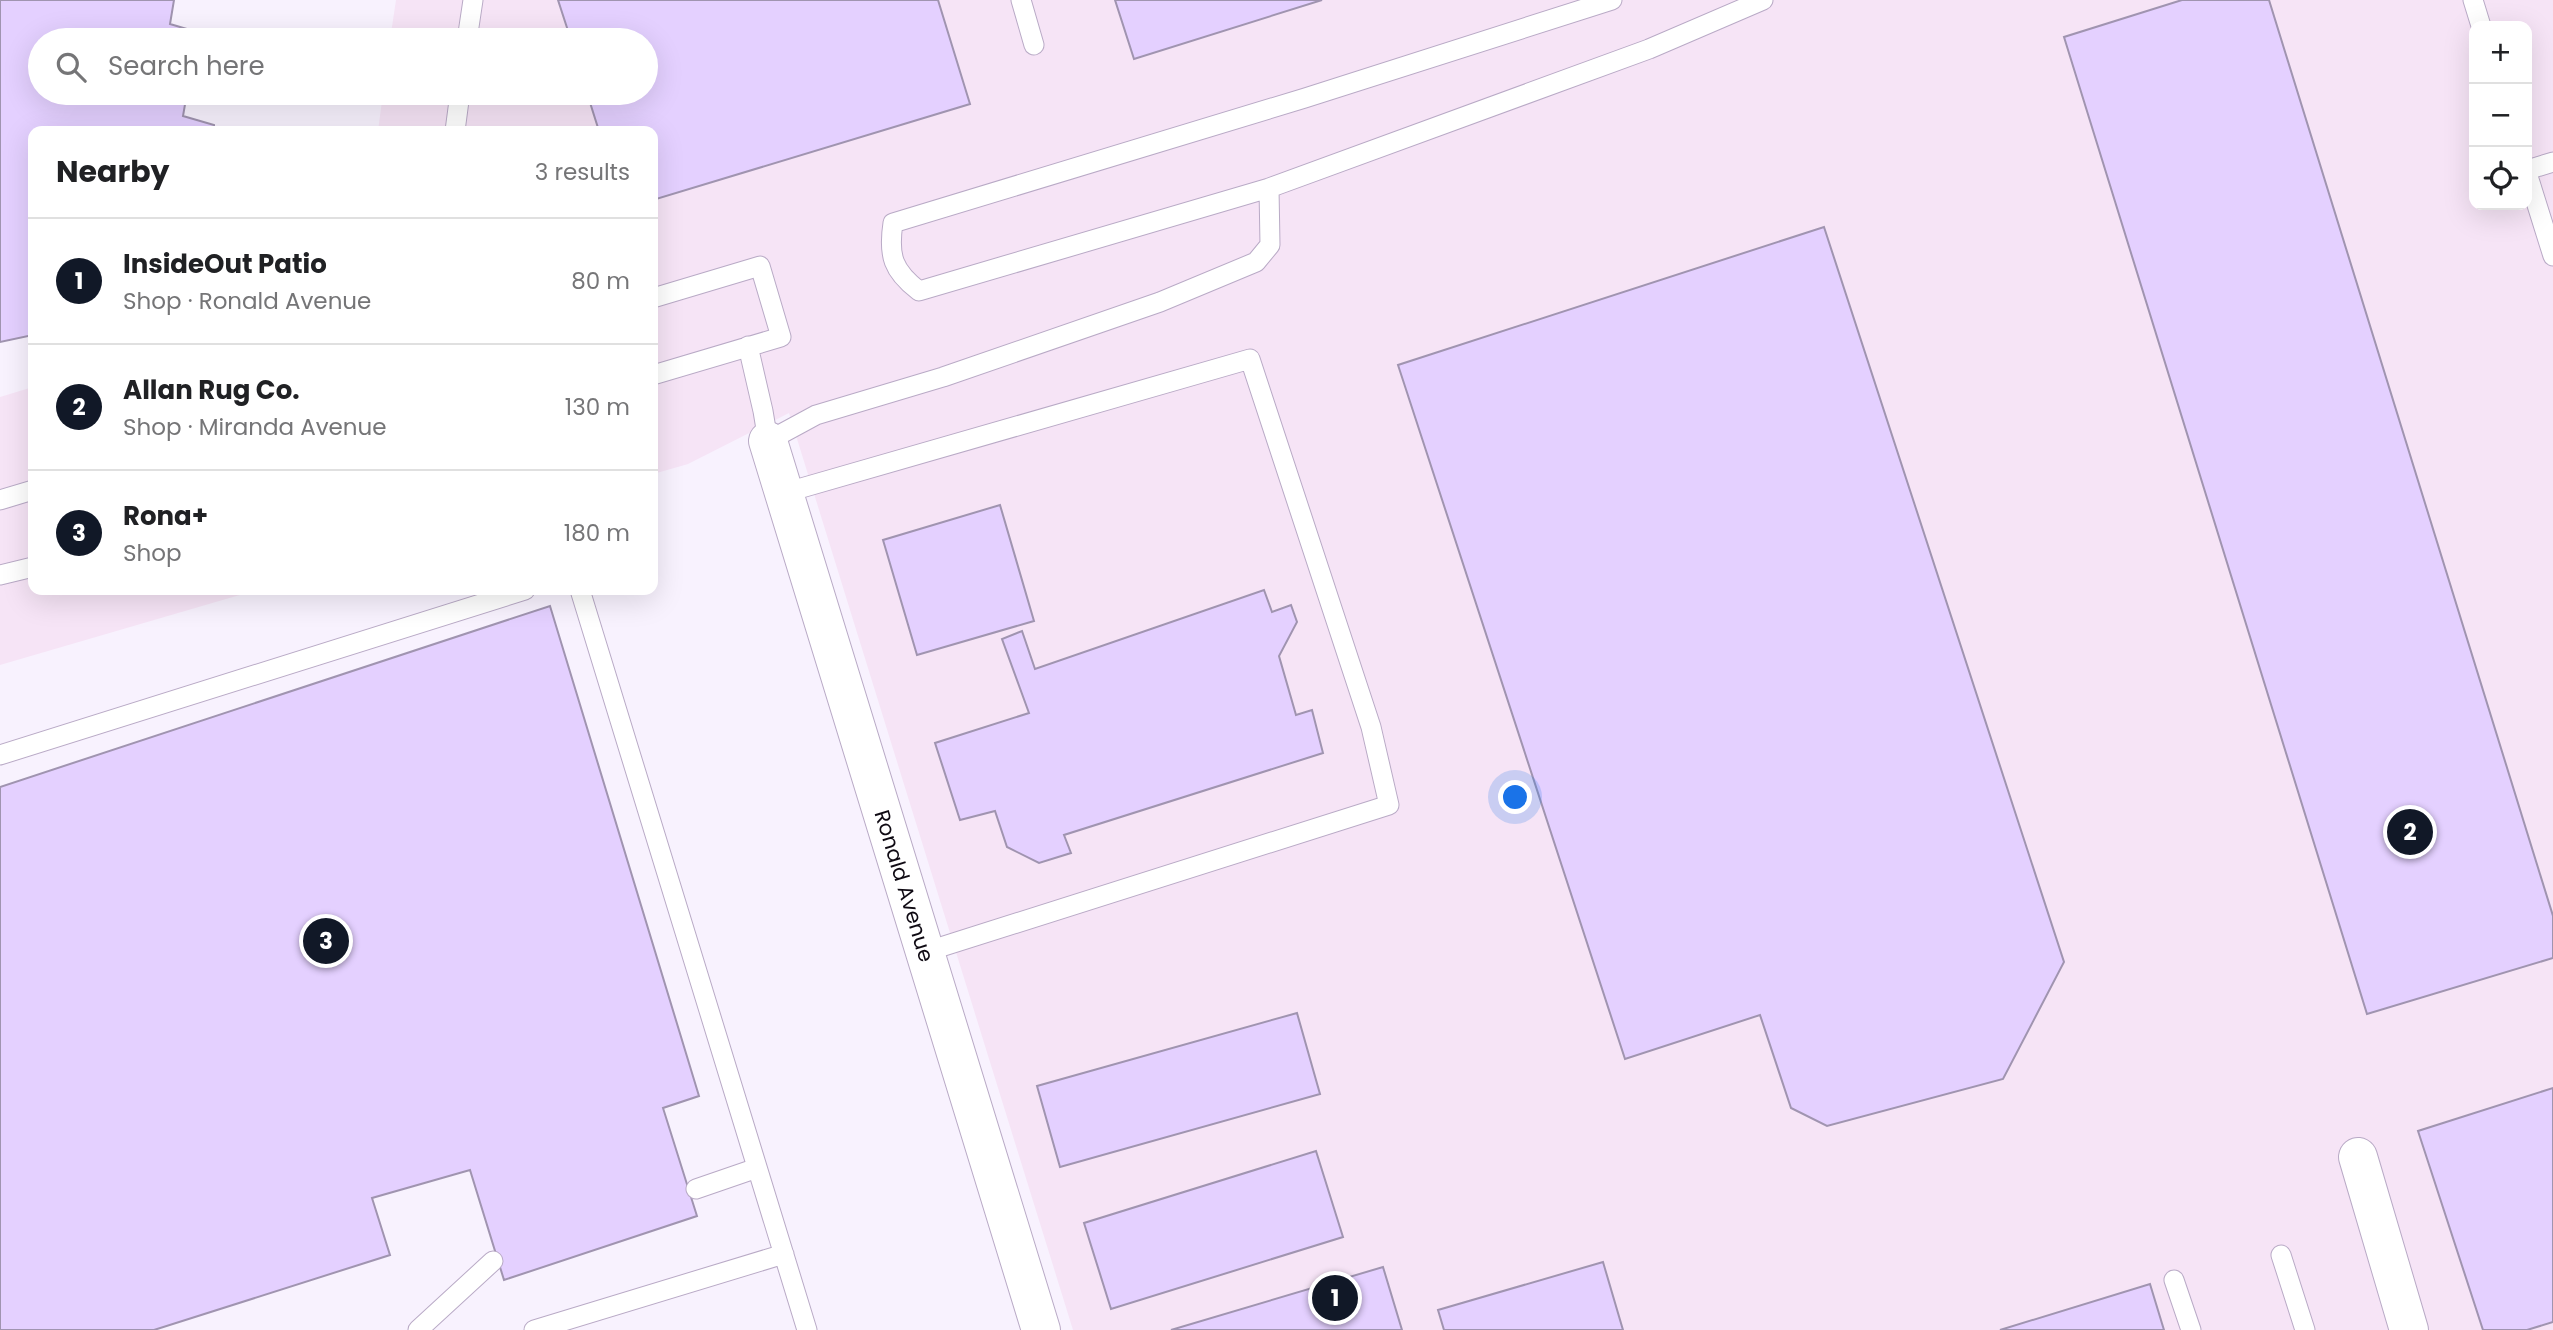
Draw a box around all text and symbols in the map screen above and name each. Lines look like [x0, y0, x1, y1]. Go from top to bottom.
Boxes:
map controls [2469, 21, 2532, 210]
button: + [2469, 21, 2532, 84]
search box [28, 28, 658, 105]
icon: search [52, 48, 90, 86]
text: Search here [108, 48, 265, 84]
button: − [2469, 84, 2532, 147]
button: locate [2469, 147, 2532, 210]
text: Nearby [56, 150, 170, 193]
text: 3 results [535, 156, 630, 188]
text: InsideOut Patio [123, 246, 327, 282]
text: 1 [75, 265, 83, 297]
text: 80 m [571, 265, 630, 297]
text: Shop · Ronald Avenue [123, 285, 371, 317]
text: Allan Rug Co. [123, 372, 300, 408]
text: 2 [72, 391, 86, 423]
text: 130 m [565, 391, 630, 423]
text: Shop · Miranda Avenue [123, 411, 387, 443]
text: Rona+ [123, 498, 208, 534]
text: 3 [72, 517, 86, 549]
text: 180 m [564, 517, 630, 549]
text: Shop [123, 537, 182, 569]
your location [1498, 780, 1532, 814]
street label: Ronald Avenue [868, 806, 941, 965]
pin: 2 [2387, 806, 2433, 858]
pin: 3 [303, 915, 349, 967]
pin: 1 [1312, 1272, 1358, 1324]

